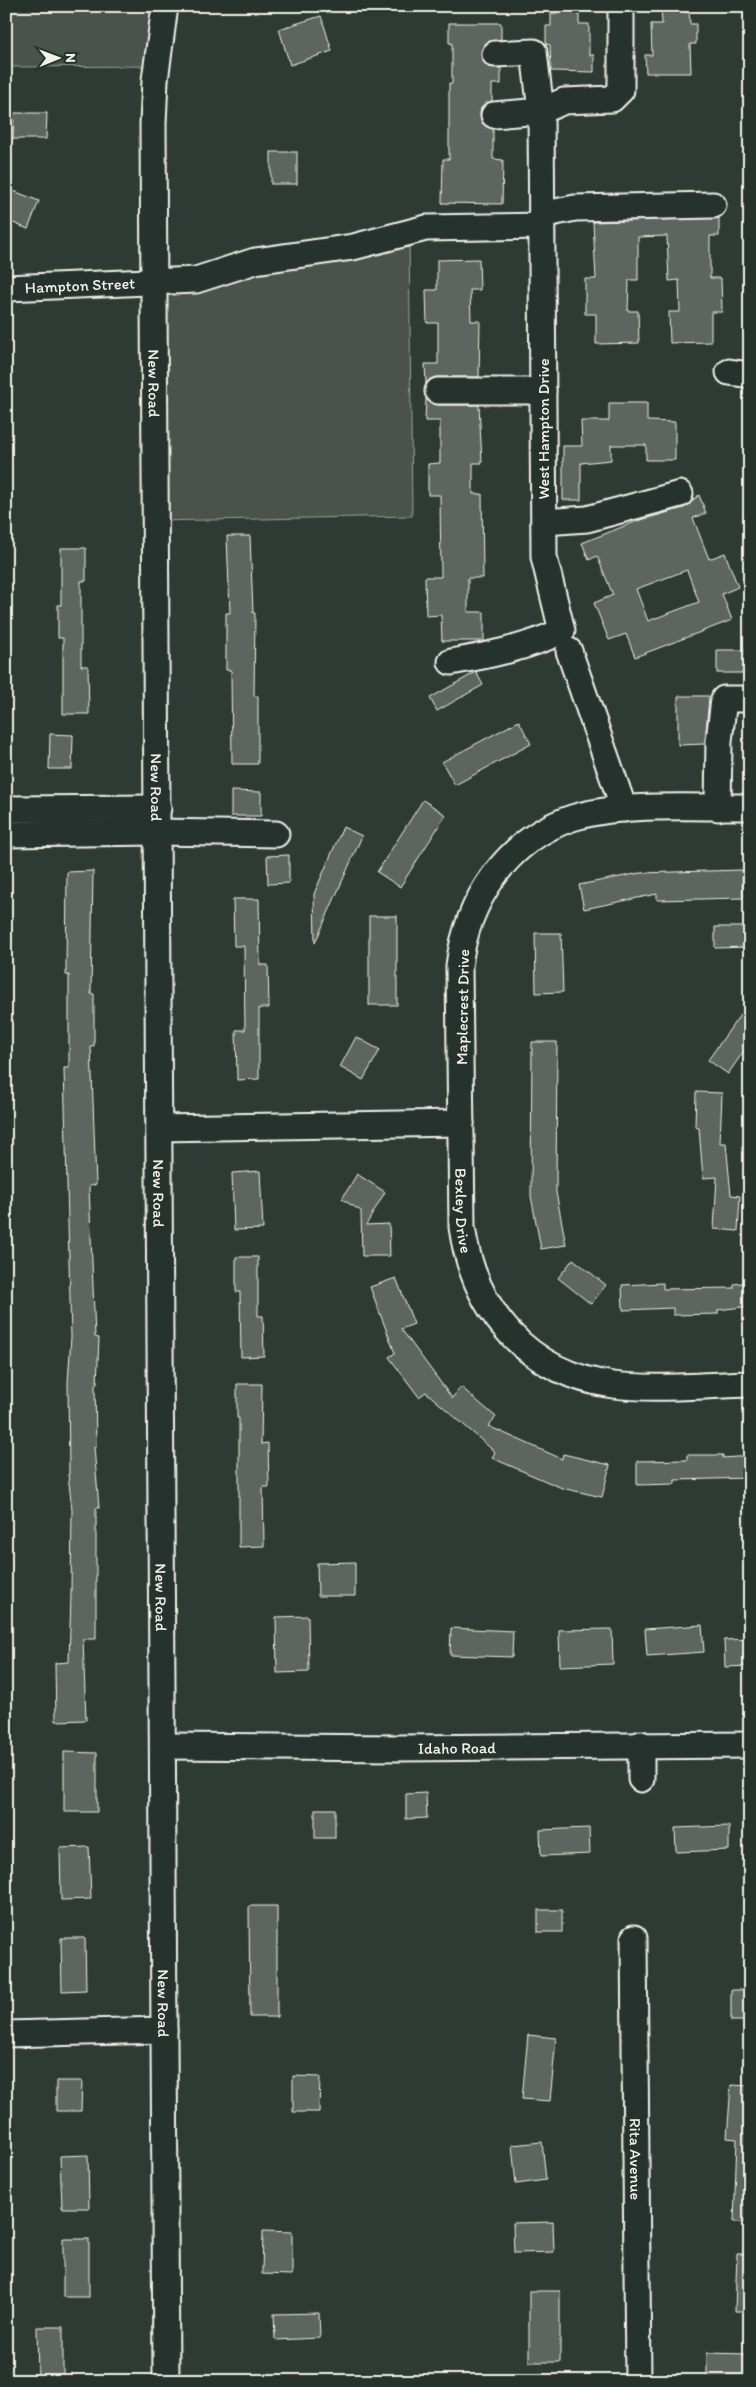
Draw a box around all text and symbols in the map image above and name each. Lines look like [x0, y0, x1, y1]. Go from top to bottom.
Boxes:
north arrow [32, 32, 82, 82]
text: N [62, 53, 79, 63]
street label: Hampton Street [24, 274, 135, 297]
street label: New Road [144, 349, 164, 418]
street label: West Hampton Drive [534, 358, 553, 500]
street label: New Road [147, 753, 166, 822]
street label: Maplecrest Drive [452, 949, 473, 1065]
street label: New Road [149, 1159, 168, 1228]
street label: Bexley Drive [451, 1168, 476, 1255]
street label: New Road [151, 1563, 171, 1632]
street label: Idaho Road [418, 1738, 496, 1758]
street label: New Road [154, 1969, 173, 2038]
street label: Rita Avenue [626, 2118, 645, 2200]

